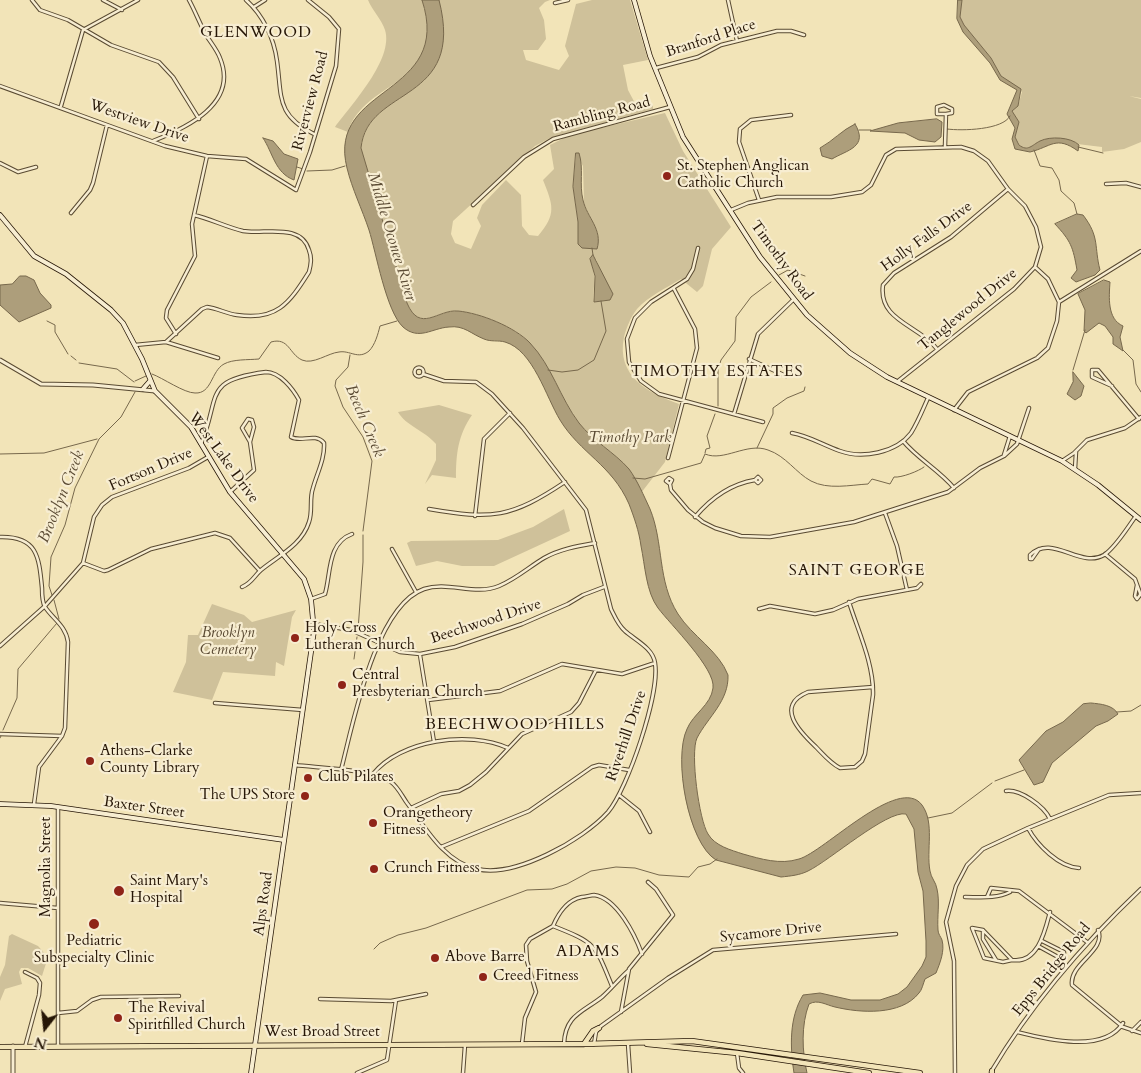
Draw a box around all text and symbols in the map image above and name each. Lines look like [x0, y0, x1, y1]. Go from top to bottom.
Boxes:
street label: Branford Place [664, 16, 758, 62]
district label: GLENWOOD [199, 23, 313, 43]
street label: Riverview Road [289, 49, 333, 153]
street label: Rambling Road [552, 93, 652, 137]
street label: Westview Drive [87, 97, 191, 147]
place label: St. Stephen Anglican Catholic Church [677, 158, 809, 193]
water label: Middle Oconee River [362, 170, 420, 304]
marker: St. Stephen Anglican Catholic Church [661, 170, 673, 182]
street label: Holly Falls Drive [878, 198, 976, 276]
street label: Timothy Road [746, 218, 816, 304]
street label: Tanglewood Drive [915, 265, 1021, 355]
district label: TIMOTHY ESTATES [629, 362, 805, 382]
water label: Beech Creek [340, 382, 388, 460]
street label: West Lake Drive [184, 409, 262, 507]
park label: Timothy Park [589, 430, 671, 448]
street label: Fortson Drive [107, 444, 195, 496]
water label: Brooklyn Creek [35, 448, 89, 546]
district label: SAINT GEORGE [787, 561, 927, 581]
street label: Beechwood Drive [428, 596, 544, 648]
place label: Holy Cross Lutheran Church [305, 620, 415, 655]
park label: Brooklyn Cemetery [200, 625, 256, 660]
marker: Holy Cross Lutheran Church [289, 632, 301, 644]
place label: Central Presbyterian Church [352, 667, 483, 702]
marker: Central Presbyterian Church [336, 679, 348, 691]
street label: Riverhill Drive [603, 688, 651, 784]
district label: BEECHWOOD HILLS [423, 715, 607, 735]
place label: Athens-Clarke County Library [100, 743, 200, 778]
marker: Athens-Clarke County Library [84, 755, 96, 767]
place label: Club Pilates [318, 769, 394, 787]
marker: Club Pilates [302, 772, 314, 784]
place label: The UPS Store [200, 787, 295, 805]
marker: The UPS Store [299, 790, 311, 802]
street label: Baxter Street [103, 793, 185, 823]
place label: Orangetheory Fitness [383, 805, 473, 840]
street label: Magnolia Street [38, 817, 56, 917]
marker: Orangetheory Fitness [367, 817, 379, 829]
place label: Crunch Fitness [384, 860, 480, 878]
marker: Crunch Fitness [368, 863, 380, 875]
street label: Alps Road [251, 871, 277, 937]
place label: Saint Mary's Hospital [130, 873, 208, 908]
marker: Saint Mary's Hospital [112, 884, 126, 898]
marker: Pediatric Subspecialty Clinic [87, 917, 101, 931]
street label: Sycamore Drive [719, 919, 823, 947]
street label: Epps Bridge Road [1009, 920, 1095, 1020]
place label: Pediatric Subspecialty Clinic [34, 933, 154, 968]
district label: ADAMS [555, 942, 621, 962]
place label: Above Barre [445, 949, 525, 967]
marker: Above Barre [429, 952, 441, 964]
place label: Creed Fitness [493, 968, 578, 986]
marker: Creed Fitness [477, 971, 489, 983]
place label: The Revival Spiritfilled Church [128, 1000, 246, 1035]
north arrow [20, 1003, 70, 1053]
marker: The Revival Spiritfilled Church [112, 1012, 124, 1024]
street label: West Broad Street [264, 1024, 380, 1042]
text: N [32, 1032, 49, 1054]

